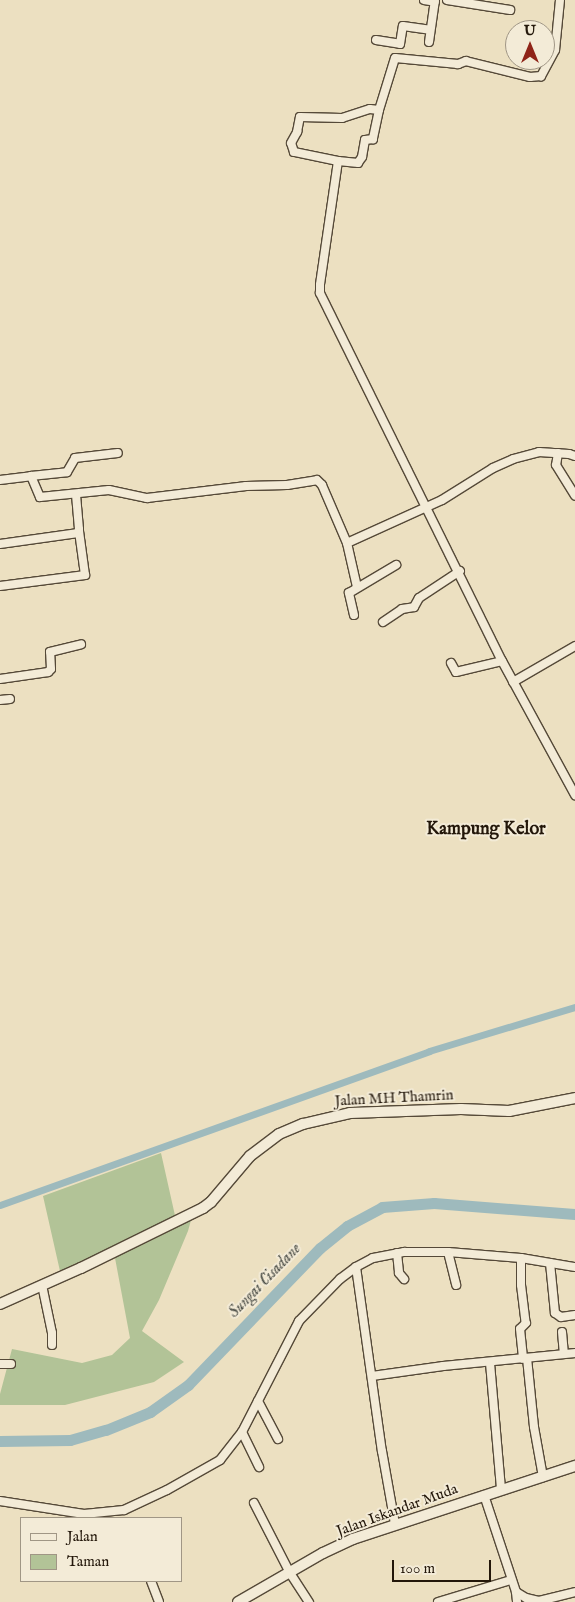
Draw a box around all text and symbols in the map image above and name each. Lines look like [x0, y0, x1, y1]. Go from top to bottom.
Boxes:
north arrow [505, 20, 555, 70]
text: U [524, 22, 536, 40]
district label: Kampung Kelor [426, 819, 546, 841]
street label: Jalan MH Thamrin [334, 1086, 454, 1110]
water label: Sungai Cisadane [225, 1240, 305, 1322]
street label: Jalan Iskandar Muda [334, 1480, 460, 1540]
legend [20, 1517, 182, 1582]
text: Jalan [67, 1527, 98, 1546]
scale bar [395, 1550, 494, 1582]
text: Taman [67, 1552, 109, 1571]
text: 100 m [400, 1559, 435, 1578]

